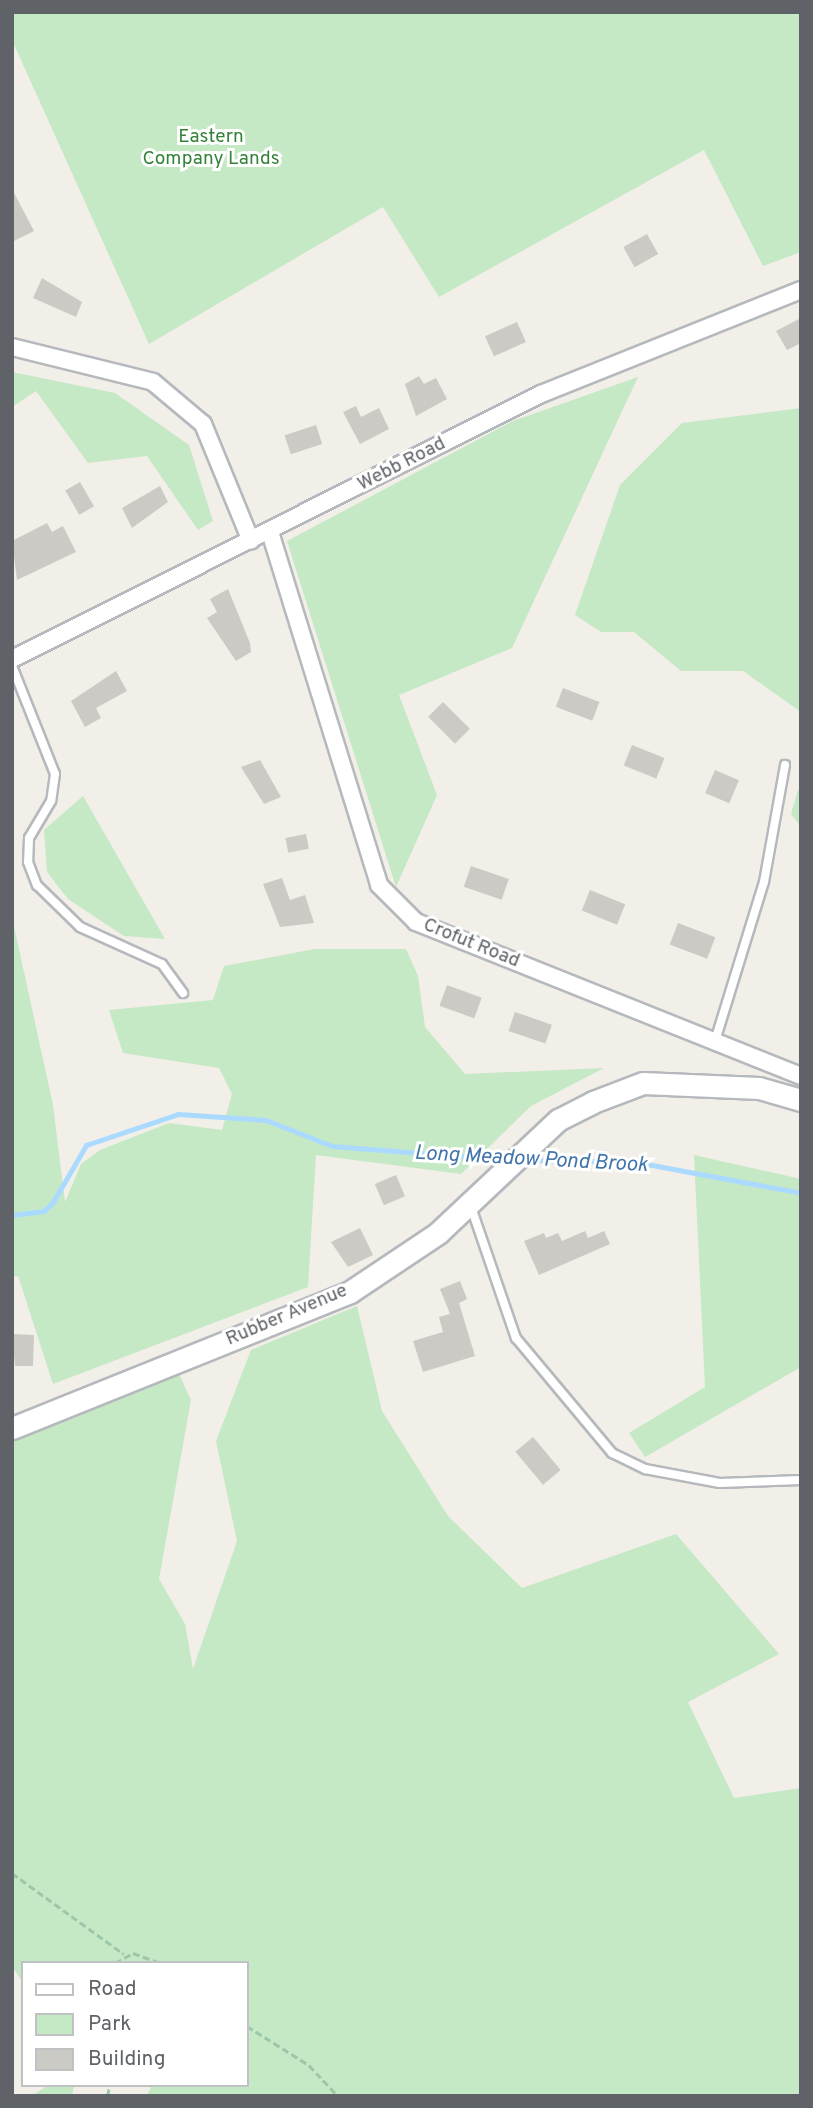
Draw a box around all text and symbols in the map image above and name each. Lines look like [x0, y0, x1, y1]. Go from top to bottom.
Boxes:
park label: Eastern Company Lands [142, 127, 280, 171]
street label: Webb Road [354, 433, 450, 497]
street label: Crofut Road [420, 914, 522, 974]
water label: Long Meadow Pond Brook [414, 1141, 648, 1179]
street label: Rubber Avenue [222, 1280, 352, 1352]
legend [21, 1961, 248, 2087]
text: Road [88, 1976, 137, 2003]
text: Park [88, 2011, 131, 2038]
text: Building [88, 2046, 166, 2073]

